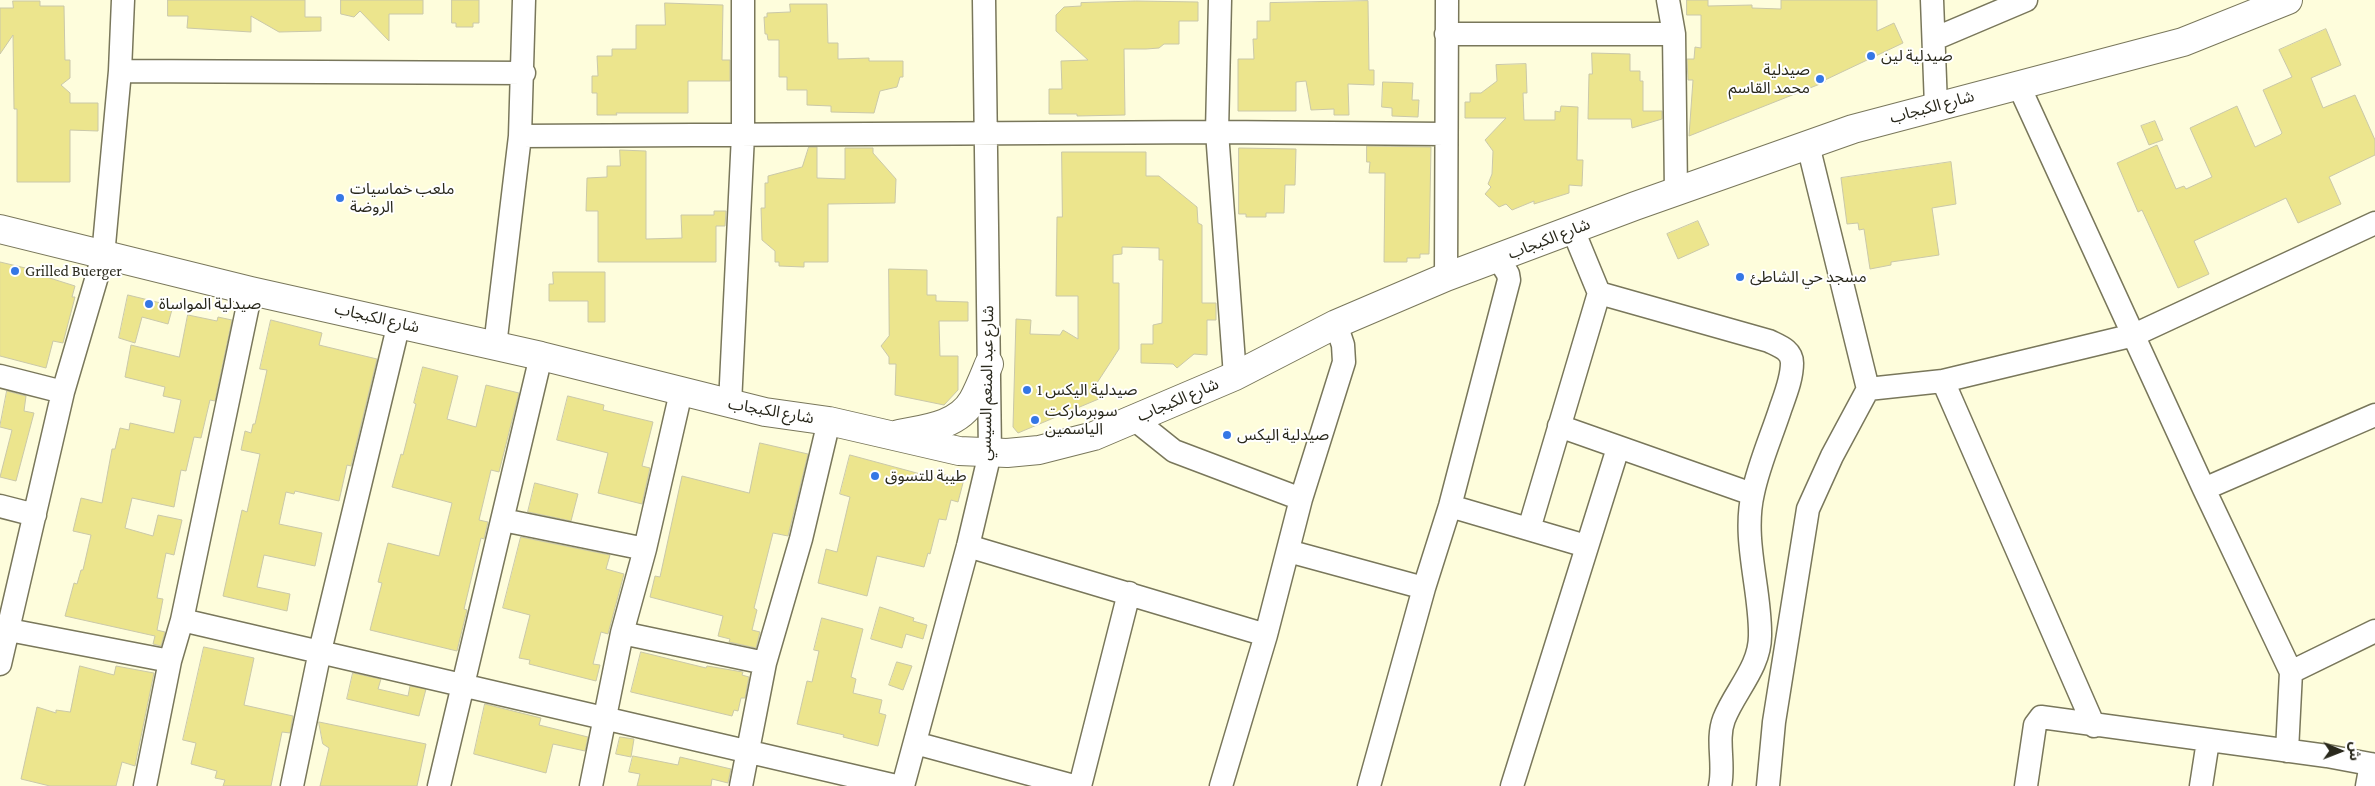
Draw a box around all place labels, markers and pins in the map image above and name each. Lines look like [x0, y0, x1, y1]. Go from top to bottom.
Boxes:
place label: صيدلية لين [1881, 46, 1953, 66]
marker: صيدلية لين [1865, 50, 1877, 62]
place label: صيدلية محمد القاسم [1729, 60, 1810, 98]
marker: صيدلية محمد القاسم [1814, 73, 1826, 85]
place label: ملعب خماسيات الروضة [350, 179, 454, 217]
marker: ملعب خماسيات الروضة [334, 192, 346, 204]
place label: Grilled Buerger [25, 261, 122, 281]
marker: Grilled Buerger [9, 265, 21, 277]
place label: مسجد حي الشاطئ [1750, 267, 1867, 287]
marker: مسجد حي الشاطئ [1734, 271, 1746, 283]
place label: صيدلية المواساة [159, 294, 261, 314]
marker: صيدلية المواساة [143, 298, 155, 310]
place label: صيدلية اليكس 1 [1037, 380, 1138, 400]
marker: صيدلية اليكس 1 [1021, 384, 1033, 396]
place label: سوبرماركت الياسمين [1045, 401, 1117, 439]
marker: سوبرماركت الياسمين [1029, 414, 1041, 426]
place label: صيدلية اليكس [1237, 425, 1329, 445]
marker: صيدلية اليكس [1221, 429, 1233, 441]
place label: طيبة للتسوق [885, 466, 967, 486]
marker: طيبة للتسوق [869, 470, 881, 482]

